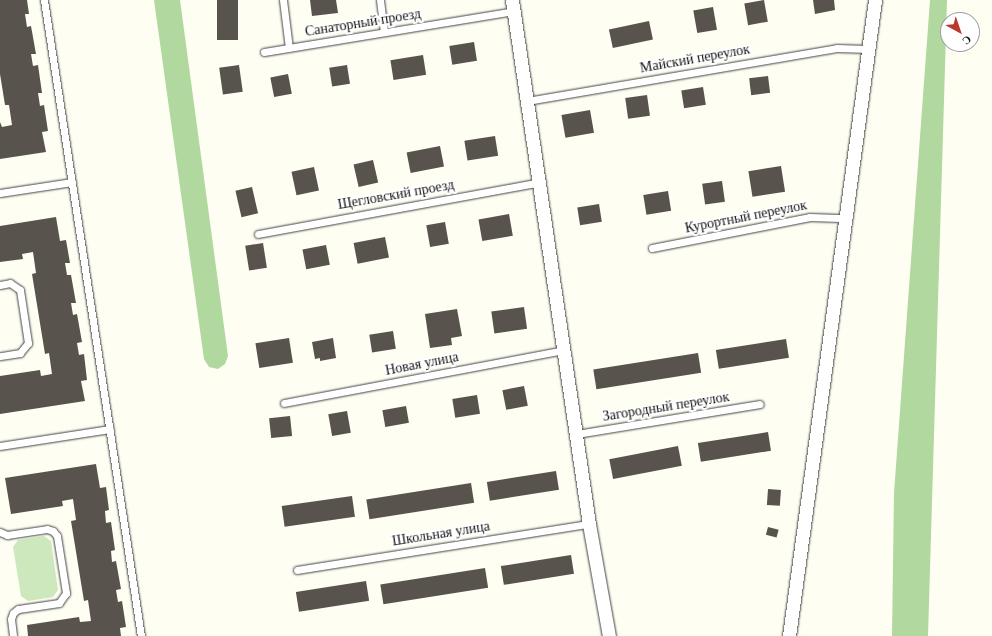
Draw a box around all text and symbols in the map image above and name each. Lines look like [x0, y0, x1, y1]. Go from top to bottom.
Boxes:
street label: Санаторный проезд [304, 6, 422, 40]
north arrow [940, 12, 980, 52]
text: С [960, 33, 974, 48]
street label: Майский переулок [639, 41, 751, 77]
street label: Щегловский проезд [337, 176, 455, 214]
street label: Курортный переулок [684, 197, 808, 237]
street label: Новая улица [384, 349, 460, 379]
street label: Загородный переулок [601, 389, 731, 425]
street label: Школьная улица [391, 518, 491, 550]

